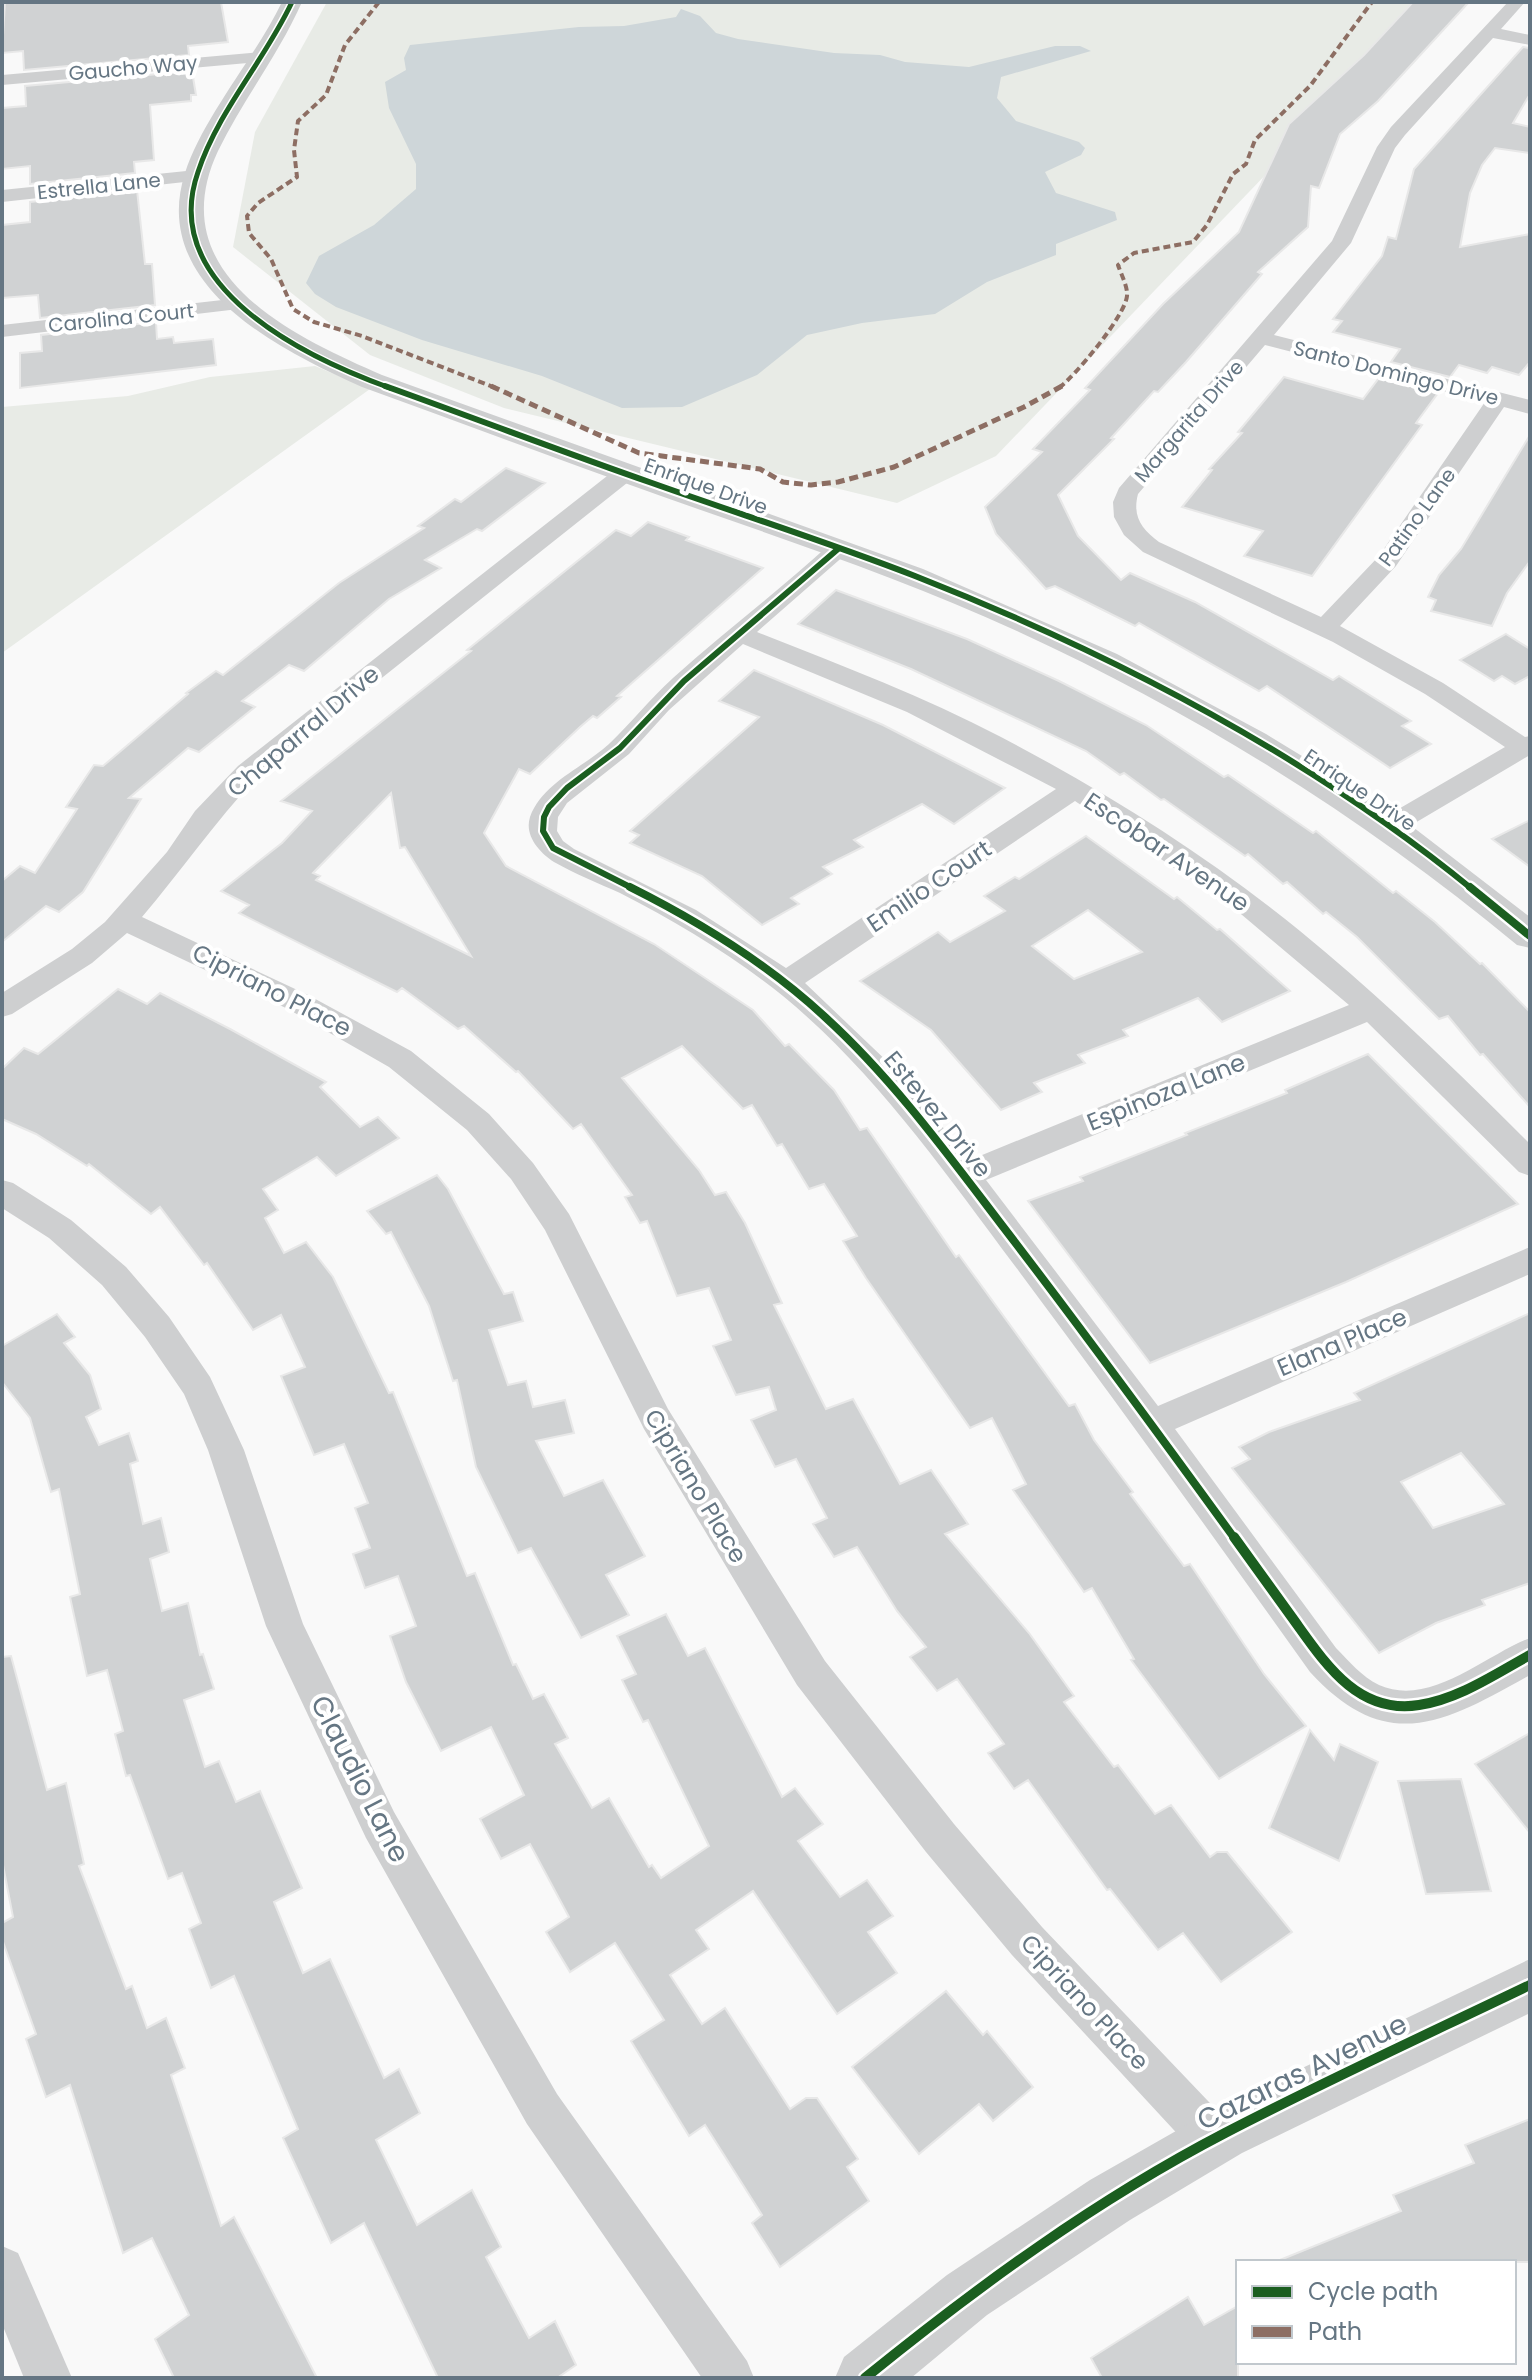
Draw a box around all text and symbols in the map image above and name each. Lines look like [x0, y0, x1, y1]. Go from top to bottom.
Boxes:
street label: Gaucho Way [67, 48, 199, 88]
street label: Estrella Lane [36, 166, 162, 206]
street label: Carolina Court [47, 296, 195, 340]
street label: Santo Domingo Drive [1290, 334, 1502, 412]
street label: Margarita Drive [1128, 354, 1250, 488]
street label: Enrique Drive [640, 451, 772, 521]
street label: Patino Lane [1372, 462, 1462, 572]
street label: Chaparral Drive [220, 658, 386, 804]
street label: Enrique Drive [1298, 742, 1422, 838]
street label: Escobar Avenue [1078, 784, 1256, 920]
street label: Emilio Court [860, 832, 998, 940]
street label: Cipriano Place [187, 936, 357, 1044]
street label: Estevez Drive [877, 1044, 999, 1184]
street label: Espinoza Lane [1082, 1045, 1250, 1139]
street label: Elana Place [1272, 1300, 1412, 1384]
street label: Cipriano Place [637, 1403, 755, 1569]
street label: Claudio Lane [301, 1689, 419, 1869]
street label: Cipriano Place [1013, 1927, 1157, 2077]
street label: Cazaras Avenue [1191, 2004, 1413, 2140]
legend [1236, 2260, 1516, 2364]
text: Cycle path [1308, 2275, 1438, 2308]
text: Path [1308, 2315, 1362, 2348]

